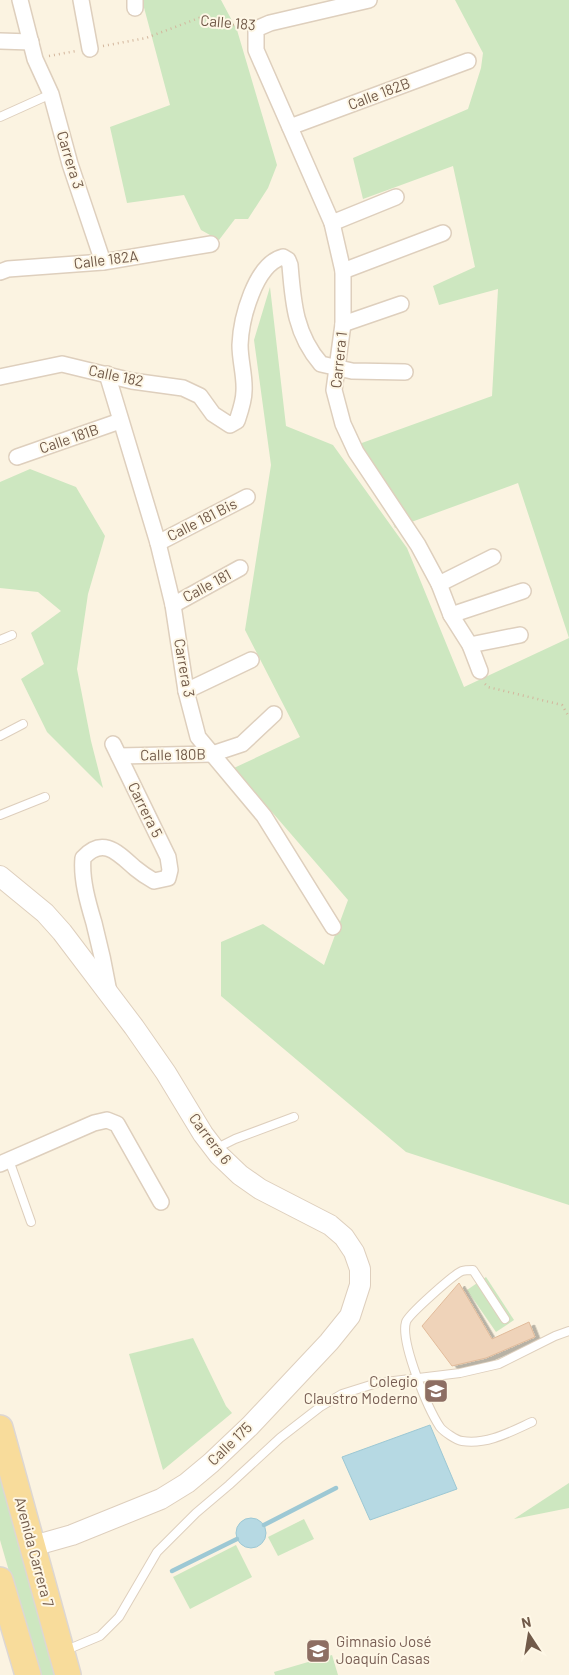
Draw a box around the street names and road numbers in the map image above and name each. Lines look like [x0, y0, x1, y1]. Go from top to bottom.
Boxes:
street label: Calle 183 [200, 11, 256, 33]
street label: Calle 182B [345, 73, 412, 113]
street label: Carrera 3 [54, 129, 88, 191]
street label: Calle 182A [73, 246, 139, 272]
street label: Carrera 1 [326, 331, 350, 389]
street label: Calle 182 [87, 360, 145, 390]
street label: Calle 181B [36, 419, 101, 457]
street label: Calle 181 Bis [164, 494, 239, 544]
street label: Calle 181 [179, 565, 234, 605]
street label: Carrera 3 [171, 637, 199, 699]
street label: Calle 180B [140, 744, 206, 764]
street label: Carrera 5 [125, 779, 167, 840]
street label: Carrera 6 [186, 1109, 236, 1168]
street label: Calle 175 [203, 1418, 255, 1469]
street label: Avenida Carrera 7 [12, 1495, 58, 1609]

